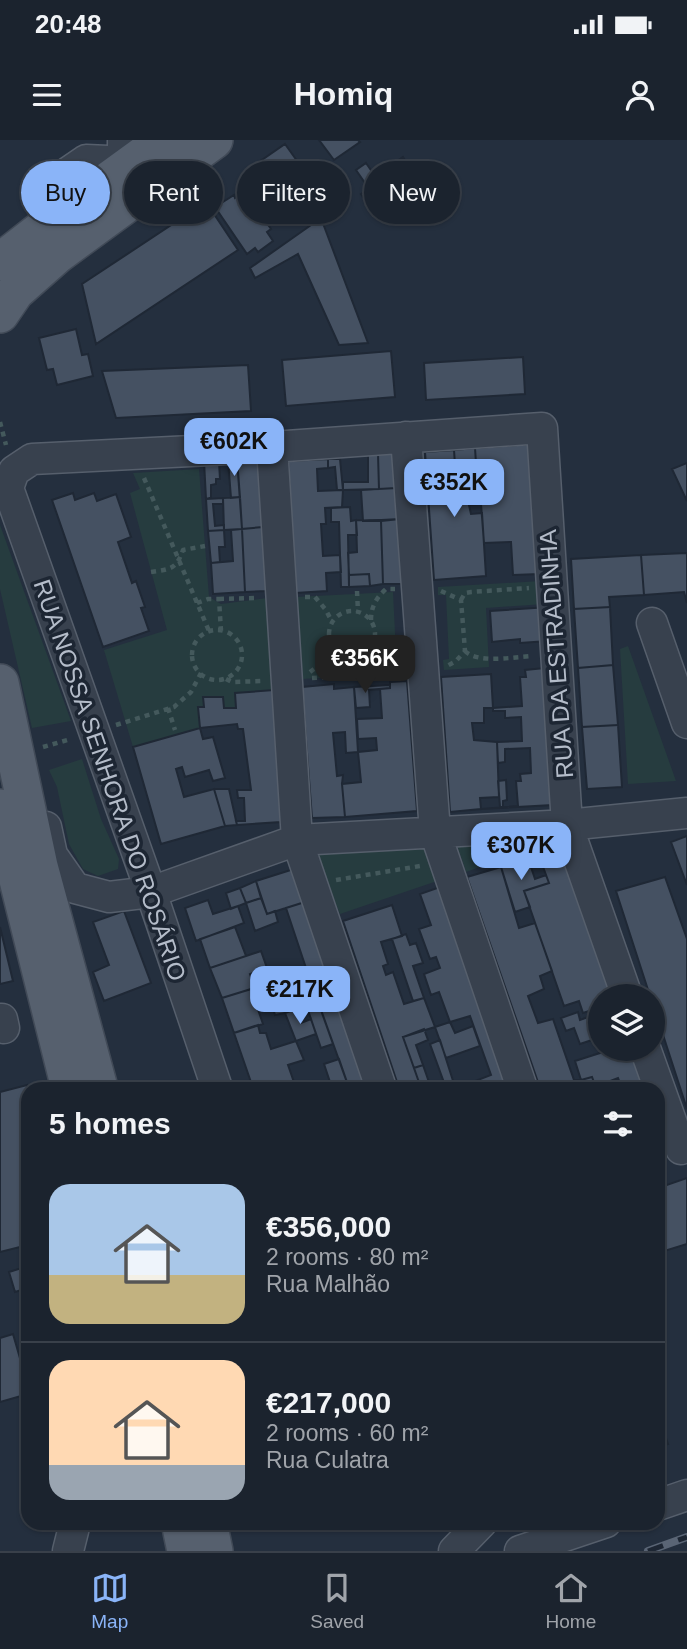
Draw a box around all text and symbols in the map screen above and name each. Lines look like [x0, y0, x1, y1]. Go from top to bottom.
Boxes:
text: 20:48 [35, 9, 102, 39]
icon: menu [28, 76, 66, 114]
text: Homiq [294, 76, 393, 112]
icon: person [621, 76, 659, 114]
chip: Buy [21, 161, 110, 224]
chip: Rent [124, 161, 223, 224]
chip: Filters [237, 161, 350, 224]
chip: New [364, 161, 460, 224]
pin: €602K [185, 418, 283, 478]
text: €602K [200, 428, 268, 454]
pin: €352K [405, 460, 503, 519]
text: €352K [420, 469, 488, 495]
street label: RUA DA ESTRADINHA [534, 529, 578, 779]
street label: RUA NOSSA SENHORA DO ROSÁRIO [28, 576, 192, 984]
pin: €356K [316, 636, 414, 695]
text: €356K [331, 645, 399, 671]
pin: €307K [472, 822, 570, 882]
text: €307K [487, 832, 555, 858]
pin: €217K [251, 966, 349, 1026]
text: €217K [266, 976, 334, 1002]
map controls [588, 984, 665, 1061]
button: layers [588, 984, 665, 1061]
icon: filters [599, 1105, 637, 1143]
text: 5 homes [49, 1107, 171, 1140]
text: €356,000 [266, 1210, 391, 1243]
icon: home [105, 1212, 189, 1296]
text: 2 rooms · 80 m² [266, 1244, 428, 1270]
text: Rua Malhão [266, 1271, 390, 1297]
text: €217,000 [266, 1386, 391, 1419]
icon: home [105, 1388, 189, 1472]
text: 2 rooms · 60 m² [266, 1420, 428, 1446]
text: Rua Culatra [266, 1447, 389, 1473]
tab: Map [91, 1569, 129, 1633]
tab: Saved [310, 1569, 364, 1633]
tab: Home [546, 1569, 596, 1633]

